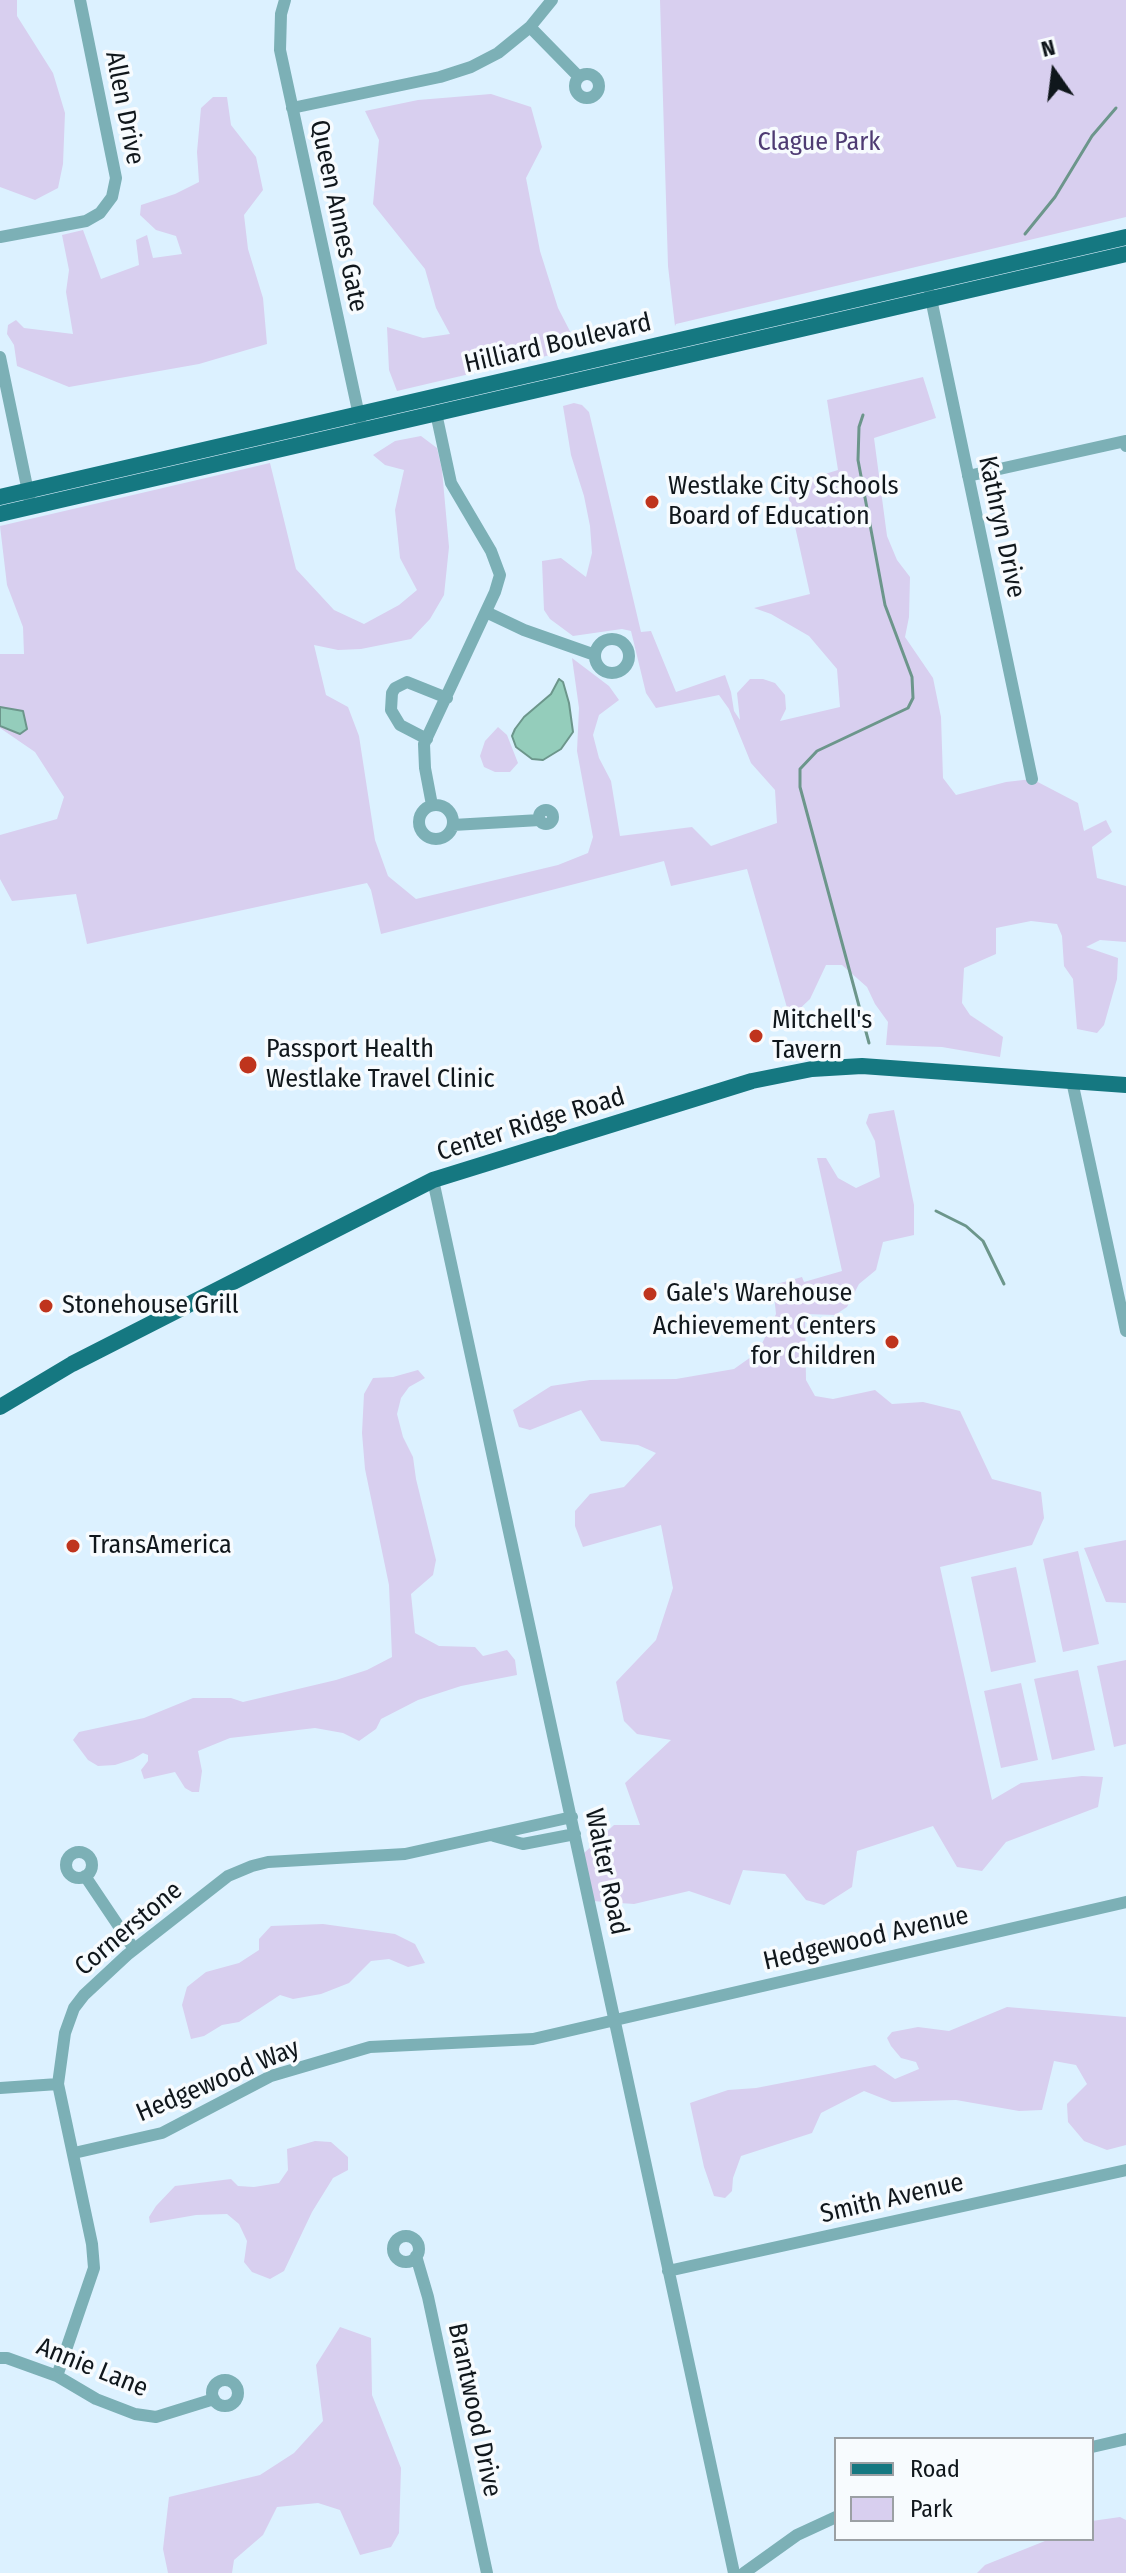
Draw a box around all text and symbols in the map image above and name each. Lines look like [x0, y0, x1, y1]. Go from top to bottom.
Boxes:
north arrow [1014, 32, 1094, 112]
text: N [1038, 34, 1058, 63]
street label: Allen Drive [98, 49, 150, 167]
street label: Queen Annes Gate [302, 117, 374, 315]
park label: Clague Park [758, 127, 880, 159]
street label: Hilliard Boulevard [461, 307, 655, 381]
street label: Kathryn Drive [971, 453, 1031, 601]
place label: Westlake City Schools Board of Education [668, 471, 899, 532]
marker: Westlake City Schools Board of Education [643, 493, 661, 511]
place label: Mitchell's Tavern [772, 1005, 872, 1066]
marker: Mitchell's Tavern [747, 1027, 765, 1045]
place label: Passport Health Westlake Travel Clinic [266, 1034, 495, 1096]
marker: Passport Health Westlake Travel Clinic [237, 1054, 259, 1076]
street label: Center Ridge Road [433, 1082, 629, 1168]
place label: Gale's Warehouse [666, 1278, 852, 1310]
marker: Gale's Warehouse [641, 1285, 659, 1303]
place label: Stonehouse Grill [62, 1290, 239, 1322]
marker: Stonehouse Grill [37, 1297, 55, 1315]
place label: Achievement Centers for Children [653, 1311, 876, 1372]
marker: Achievement Centers for Children [883, 1333, 901, 1351]
place label: TransAmerica [89, 1530, 232, 1562]
marker: TransAmerica [64, 1537, 82, 1555]
street label: Walter Road [577, 1806, 635, 1938]
street label: Cornerstone [69, 1875, 189, 1983]
street label: Hedgewood Avenue [760, 1900, 972, 1978]
street label: Hedgewood Way [132, 2033, 304, 2129]
street label: Smith Avenue [817, 2167, 967, 2231]
street label: Brantwood Drive [440, 2320, 508, 2500]
street label: Annie Lane [32, 2332, 152, 2404]
legend [834, 2437, 1094, 2541]
text: Road [910, 2455, 960, 2483]
text: Park [910, 2495, 953, 2523]

